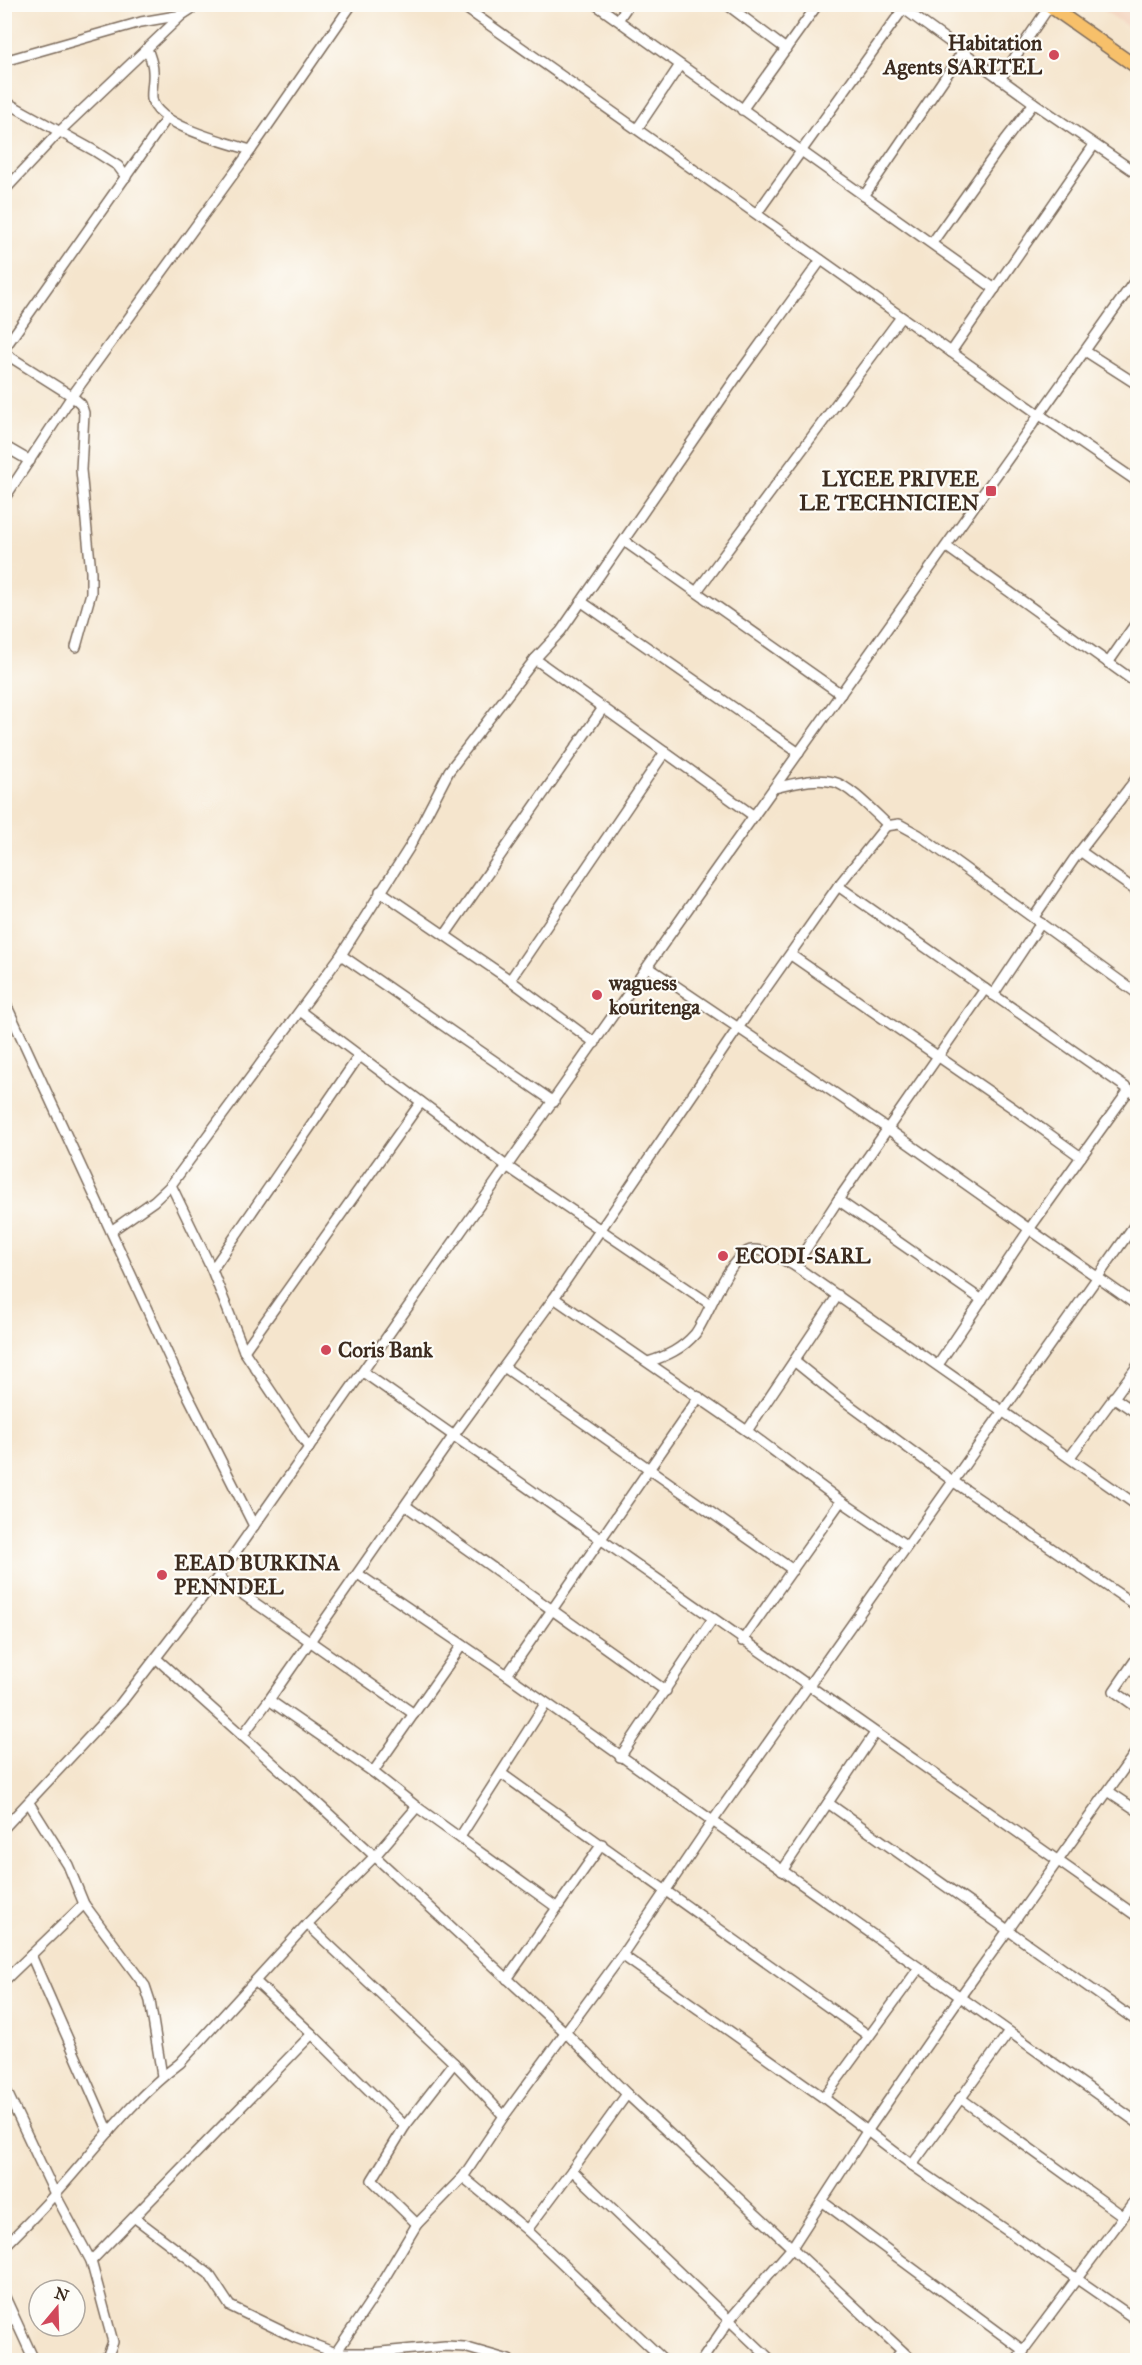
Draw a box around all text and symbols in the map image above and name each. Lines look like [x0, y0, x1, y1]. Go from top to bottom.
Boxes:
place label: Habitation Agents SARITEL [881, 30, 1043, 80]
marker: Habitation Agents SARITEL [1047, 48, 1061, 62]
place label: LYCEE PRIVEE LE TECHNICIEN [799, 466, 979, 516]
marker: LYCEE PRIVEE LE TECHNICIEN [984, 484, 998, 498]
place label: waguess kouritenga [608, 970, 701, 1020]
marker: waguess kouritenga [590, 988, 604, 1002]
place label: ECODI-SARL [735, 1243, 871, 1269]
marker: ECODI-SARL [716, 1249, 730, 1263]
place label: Coris Bank [338, 1337, 434, 1363]
marker: Coris Bank [319, 1343, 333, 1357]
place label: EEAD BURKINA PENNDEL [174, 1550, 341, 1600]
marker: EEAD BURKINA PENNDEL [155, 1568, 169, 1582]
north arrow [27, 2278, 87, 2338]
text: N [52, 2283, 72, 2306]

